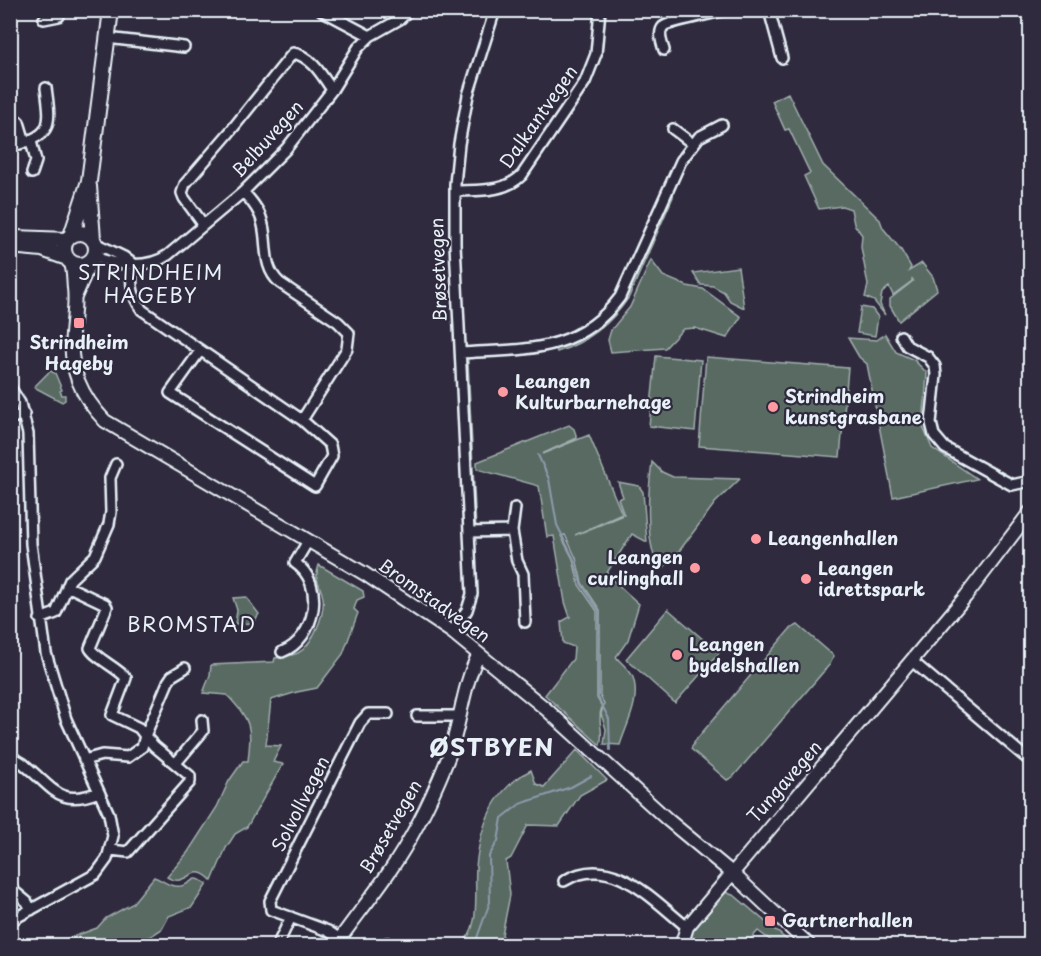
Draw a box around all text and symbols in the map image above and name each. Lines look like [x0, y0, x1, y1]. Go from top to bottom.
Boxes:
street label: Dalkantvegen [492, 59, 583, 173]
street label: Belbuvegen [225, 93, 309, 183]
street label: Brøsetvegen [422, 217, 453, 323]
district label: STRINDHEIM HAGEBY [78, 257, 224, 310]
marker: Strindheim Hageby [72, 316, 86, 330]
place label: Strindheim Hageby [29, 328, 129, 376]
place label: Leangen Kulturbarnehage [515, 367, 672, 415]
place label: Strindheim kunstgrasbane [785, 382, 922, 430]
marker: Leangen Kulturbarnehage [496, 385, 510, 399]
marker: Strindheim kunstgrasbane [766, 400, 780, 414]
place label: Leangenhallen [768, 524, 898, 551]
marker: Leangenhallen [749, 532, 763, 546]
place label: Leangen curlinghall [587, 543, 683, 591]
street label: Bromstadvegen [373, 551, 497, 649]
place label: Leangen idrettspark [818, 554, 925, 602]
marker: Leangen curlinghall [688, 561, 702, 575]
marker: Leangen idrettspark [799, 572, 813, 586]
district label: BROMSTAD [127, 609, 257, 639]
place label: Leangen bydelshallen [689, 630, 800, 678]
marker: Leangen bydelshallen [670, 648, 684, 662]
district label: ØSTBYEN [429, 728, 555, 764]
street label: Tungavegen [740, 734, 827, 828]
street label: Solvollvegen [264, 751, 335, 856]
street label: Brøsetvegen [352, 774, 428, 878]
place label: Gartnerhallen [782, 906, 913, 933]
marker: Gartnerhallen [763, 914, 777, 928]

